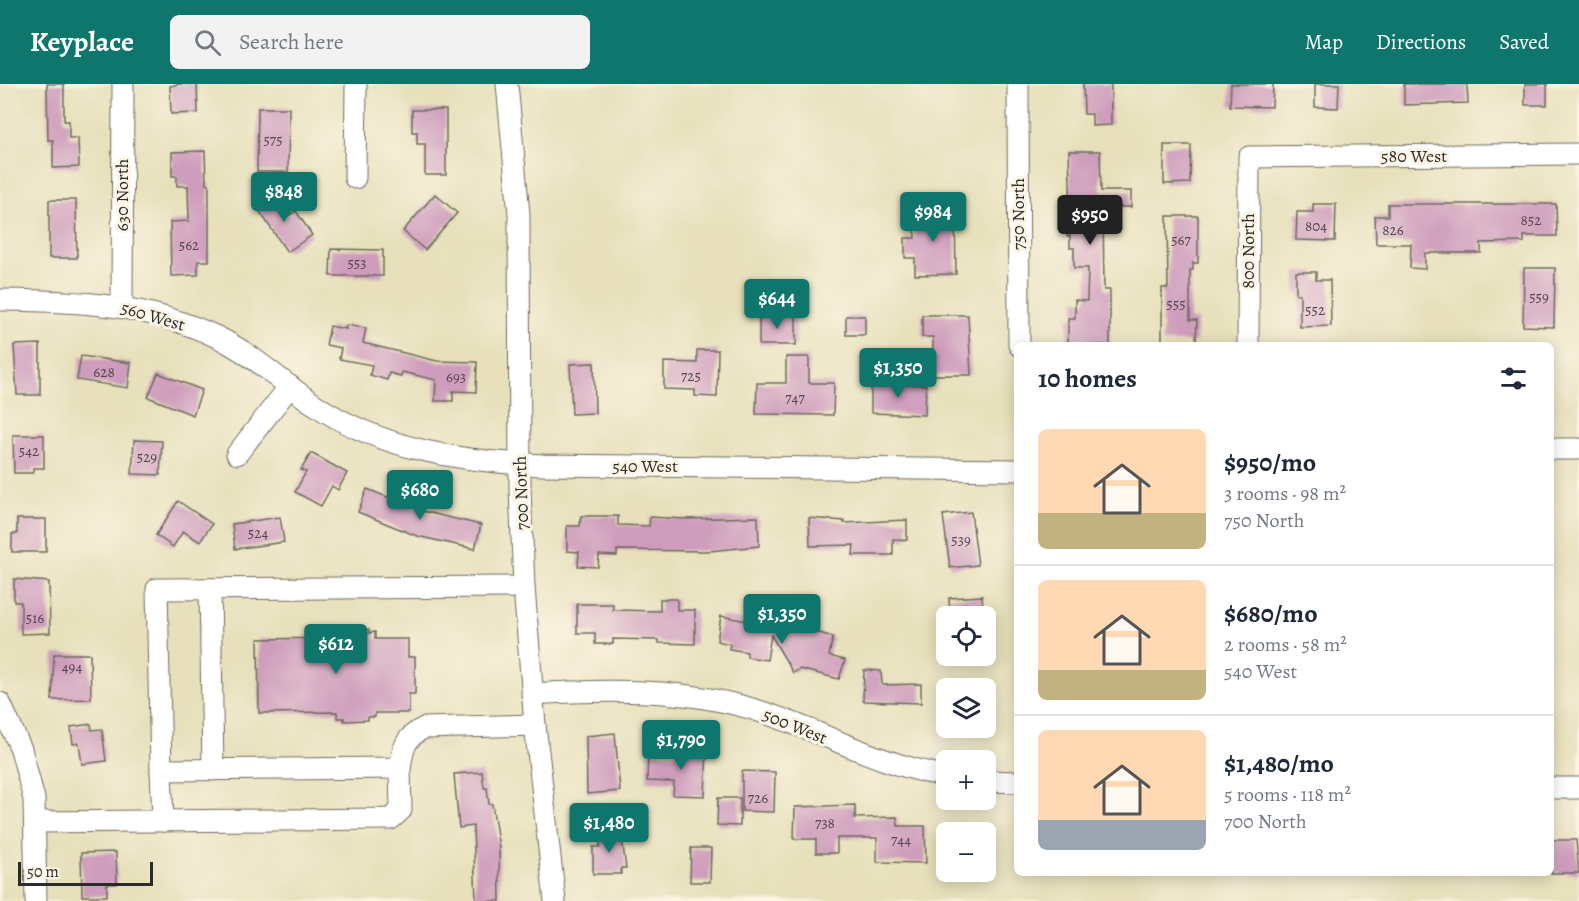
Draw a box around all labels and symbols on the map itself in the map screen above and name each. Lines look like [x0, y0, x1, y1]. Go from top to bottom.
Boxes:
house number: 575 [263, 130, 283, 150]
street label: 580 West [1381, 144, 1447, 168]
street label: 630 North [110, 158, 134, 231]
pin: $848 [248, 172, 320, 223]
street label: 750 North [1006, 177, 1030, 250]
pin: $984 [897, 192, 969, 243]
pin: $950 [1054, 195, 1126, 246]
house number: 852 [1521, 210, 1541, 230]
street label: 800 North [1236, 213, 1260, 289]
house number: 804 [1305, 216, 1327, 236]
house number: 826 [1382, 220, 1404, 240]
house number: 567 [1171, 230, 1192, 250]
house number: 562 [179, 235, 199, 255]
house number: 553 [347, 253, 367, 273]
pin: $644 [741, 279, 813, 330]
house number: 559 [1529, 287, 1549, 307]
house number: 555 [1166, 294, 1186, 314]
street label: 560 West [118, 295, 188, 337]
house number: 552 [1305, 300, 1325, 320]
pin: $1,350 [849, 348, 947, 399]
house number: 628 [93, 362, 115, 382]
house number: 725 [681, 366, 701, 386]
house number: 693 [446, 367, 466, 387]
house number: 747 [785, 388, 805, 408]
house number: 542 [19, 441, 39, 461]
house number: 529 [137, 447, 157, 467]
street label: 540 West [612, 454, 678, 478]
street label: 700 North [508, 455, 534, 531]
pin: $680 [384, 470, 456, 521]
house number: 524 [248, 523, 268, 543]
house number: 539 [951, 530, 971, 550]
pin: $1,350 [733, 594, 831, 645]
house number: 516 [26, 608, 44, 628]
pin: $612 [300, 624, 372, 675]
house number: 494 [62, 657, 82, 677]
street label: 500 West [759, 702, 831, 750]
pin: $1,790 [632, 720, 730, 771]
house number: 726 [748, 788, 768, 808]
pin: $1,480 [560, 803, 658, 854]
house number: 738 [815, 813, 835, 833]
house number: 744 [891, 830, 911, 850]
scale bar [18, 859, 153, 886]

